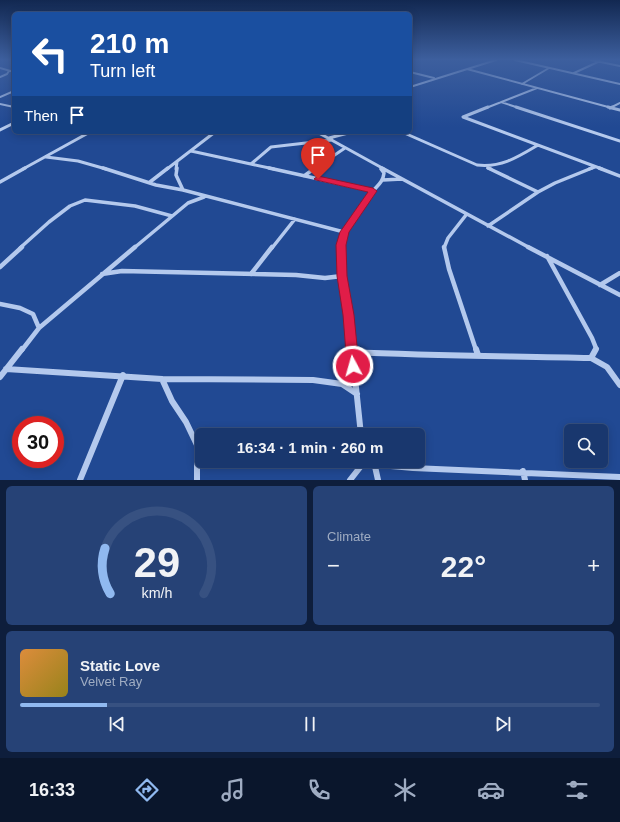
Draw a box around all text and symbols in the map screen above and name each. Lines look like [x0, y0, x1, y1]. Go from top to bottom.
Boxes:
icon: left [24, 28, 76, 80]
text: 210 m [90, 28, 169, 59]
text: Turn left [90, 61, 155, 81]
icon: arrive [66, 104, 88, 126]
text: Then [24, 107, 58, 124]
pin [301, 138, 335, 179]
icon: arrive [307, 144, 329, 166]
position arrow [332, 345, 374, 387]
speed limit sign: 30 [12, 416, 64, 468]
map controls [564, 424, 608, 468]
button: search [564, 424, 608, 468]
text: 16:34 · 1 min · 260 m [237, 439, 383, 456]
text: Climate [327, 529, 371, 544]
text: 29 [133, 538, 180, 585]
text: 22° [441, 550, 486, 583]
text: − [327, 553, 340, 578]
text: + [587, 553, 600, 578]
text: km/h [141, 584, 172, 600]
text: Static Love [80, 657, 160, 674]
text: Velvet Ray [80, 674, 142, 689]
icon: previous [106, 713, 128, 735]
icon: pause [299, 713, 321, 735]
icon: next [492, 713, 514, 735]
icon: directions [133, 776, 161, 804]
icon: music [219, 776, 247, 804]
icon: phone [305, 776, 333, 804]
icon: climate [391, 776, 419, 804]
icon: car [477, 776, 505, 804]
icon: filters [563, 776, 591, 804]
text: 16:33 [29, 780, 75, 800]

